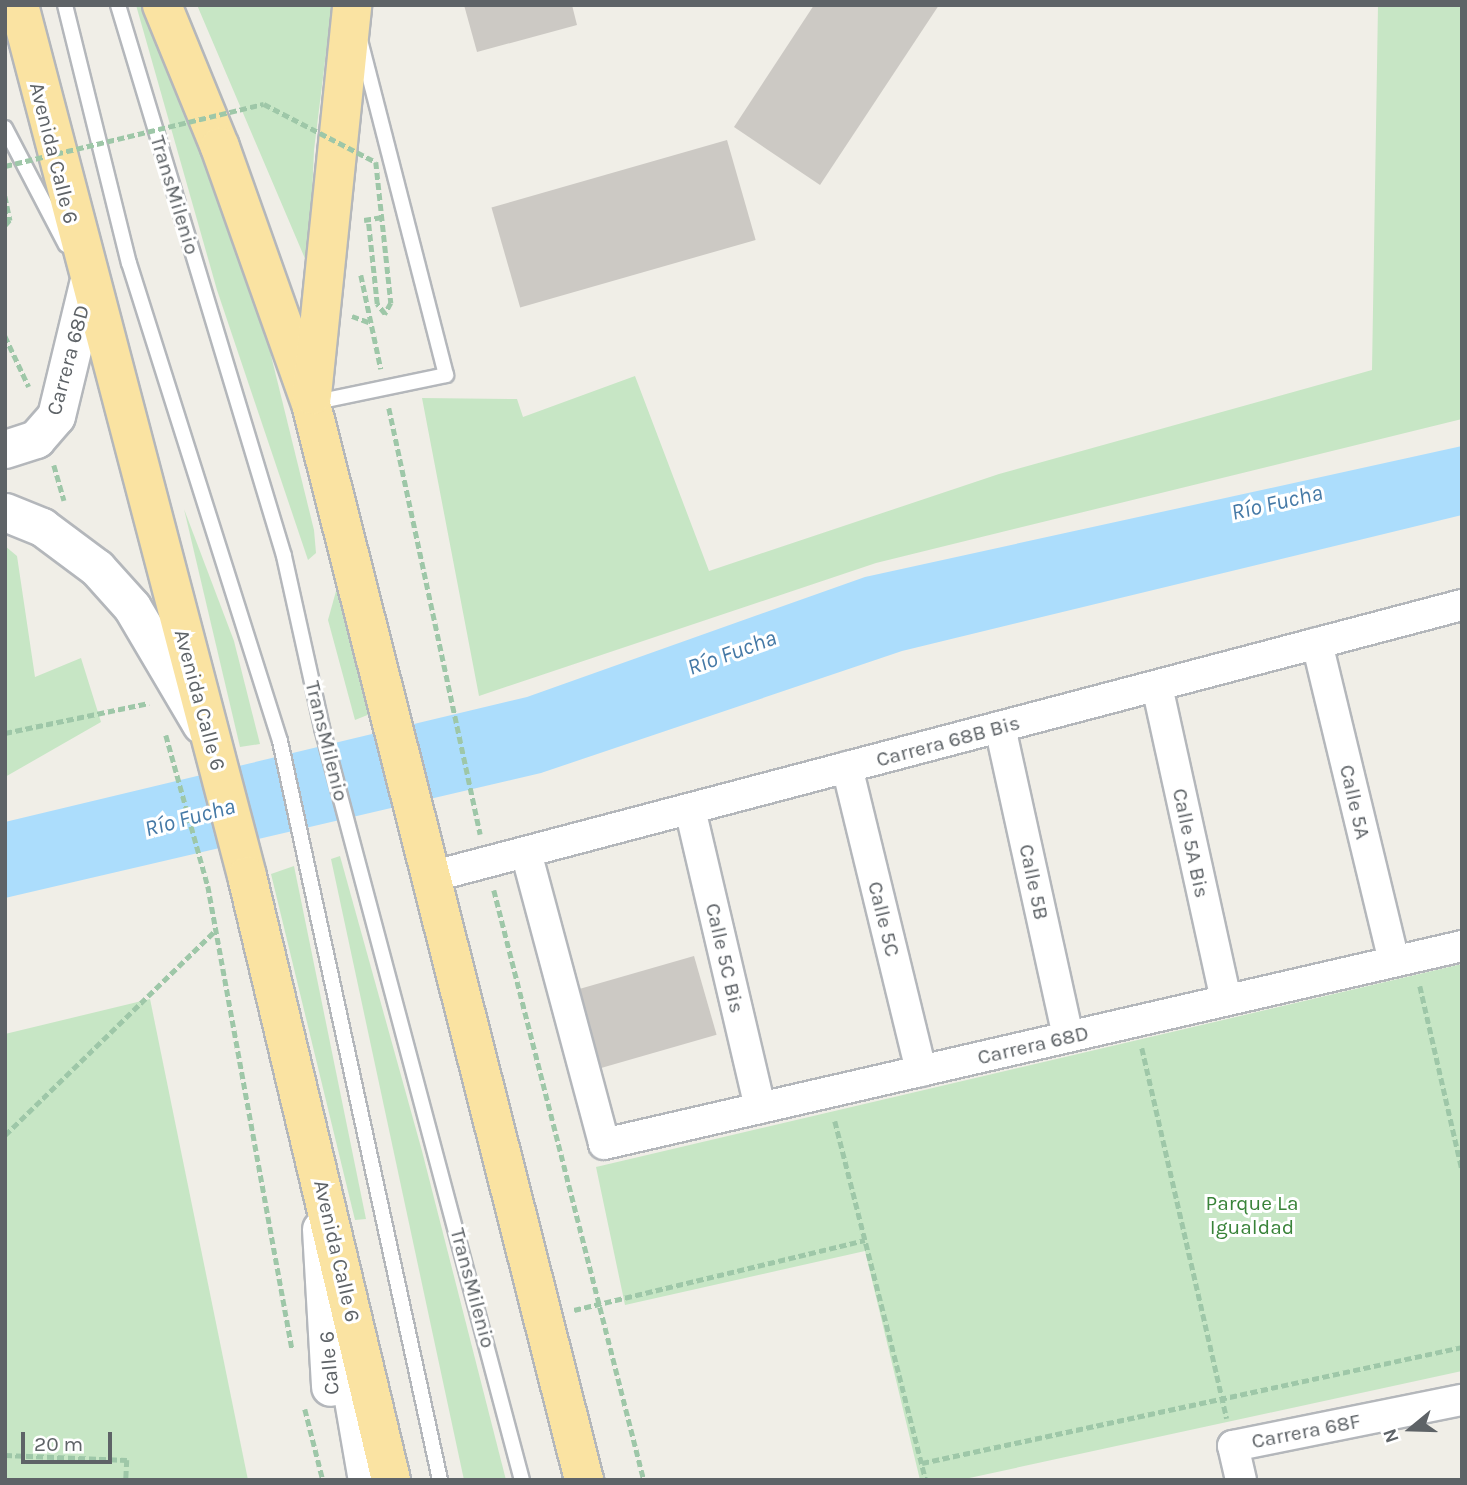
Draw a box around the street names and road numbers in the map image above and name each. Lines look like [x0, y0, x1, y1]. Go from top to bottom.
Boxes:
street label: Avenida Calle 6 [24, 80, 84, 226]
street label: TransMilenio [145, 133, 205, 257]
street label: Carrera 68D [41, 302, 95, 418]
street label: Avenida Calle 6 [169, 627, 231, 773]
street label: TransMilenio [300, 678, 354, 804]
street label: Carrera 68B Bis [873, 710, 1023, 772]
street label: Calle 5A [1334, 762, 1376, 842]
street label: Calle 5A Bis [1167, 786, 1215, 900]
street label: Calle 5B [1014, 842, 1054, 922]
street label: Calle 5C [862, 879, 906, 959]
street label: Calle 5C Bis [700, 901, 750, 1015]
street label: Carrera 68D [975, 1020, 1091, 1070]
street label: Avenida Calle 6 [308, 1178, 366, 1324]
street label: TransMilenio [445, 1225, 501, 1351]
street label: Calle 6 [314, 1330, 344, 1396]
street label: Carrera 68F [1249, 1408, 1363, 1454]

